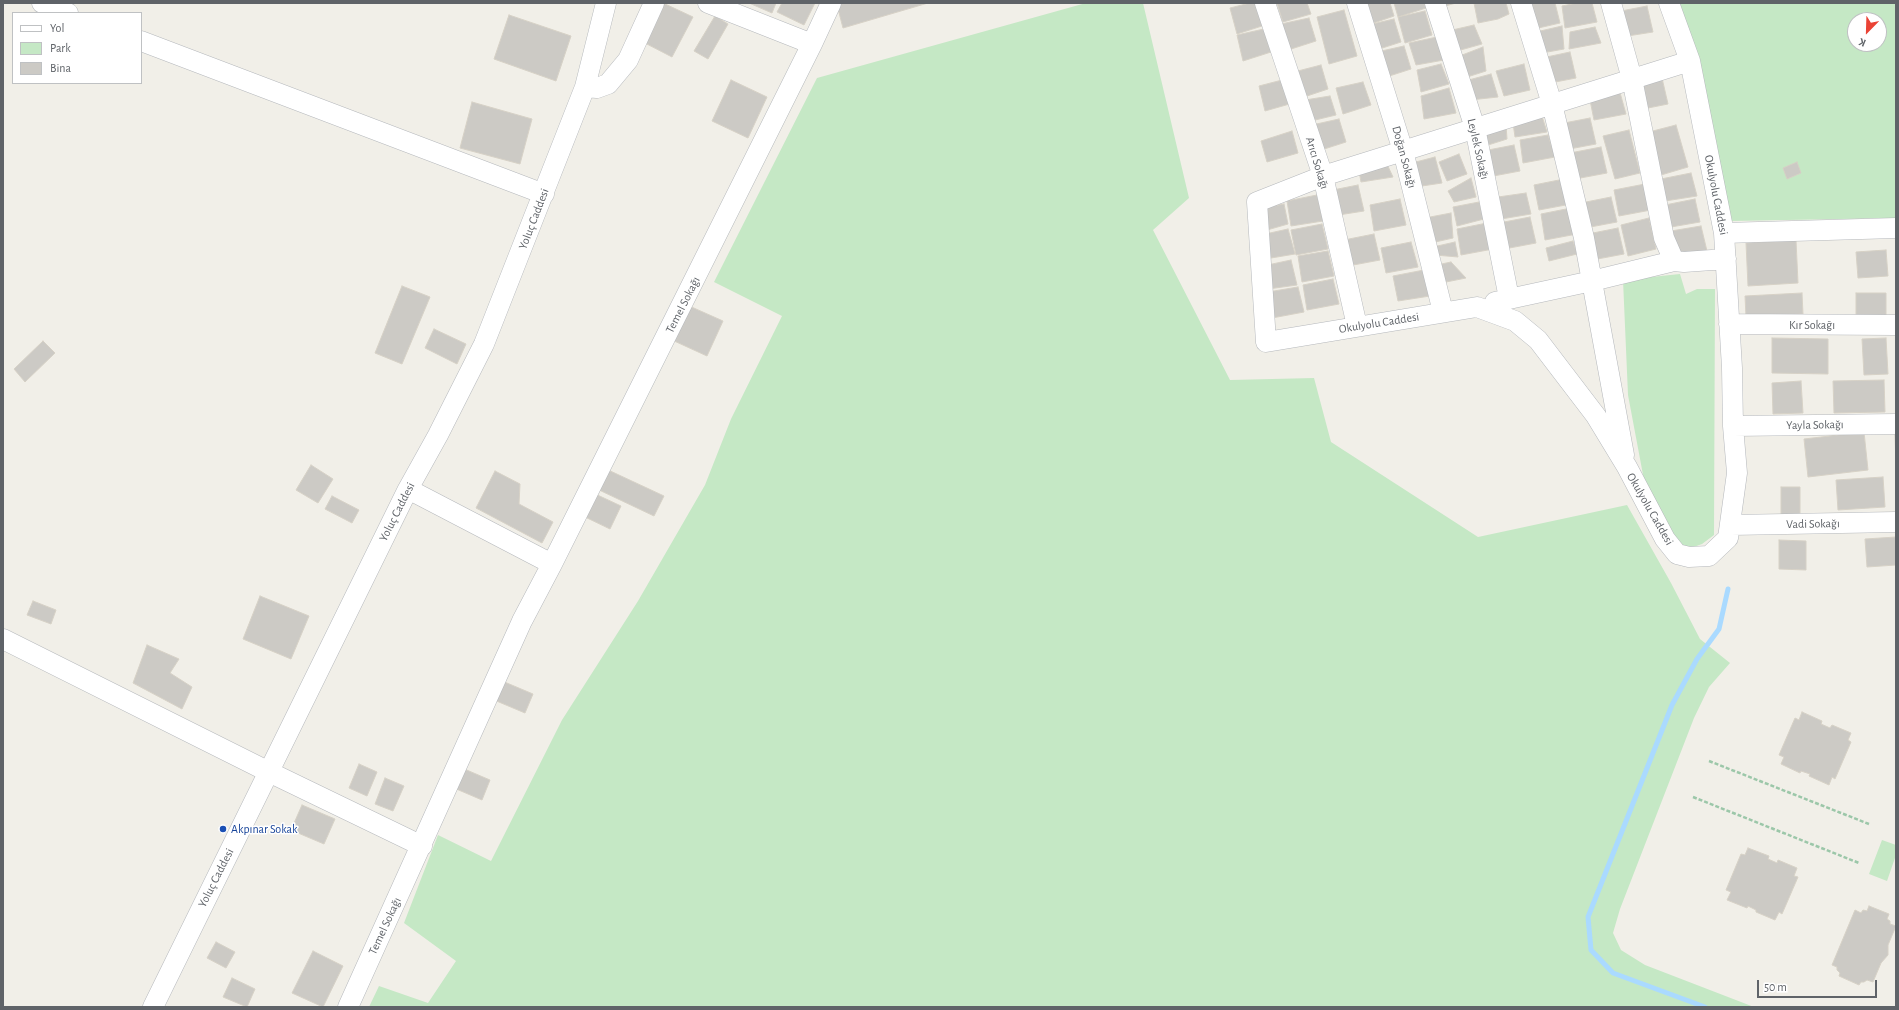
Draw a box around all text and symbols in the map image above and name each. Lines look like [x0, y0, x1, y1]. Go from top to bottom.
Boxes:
legend [12, 12, 142, 84]
north arrow [1847, 12, 1887, 52]
text: Yol [50, 22, 64, 34]
text: K [1857, 36, 1868, 49]
text: Park [50, 42, 71, 54]
text: Bina [50, 62, 71, 74]
street label: Leylek Sokağı [1464, 117, 1492, 181]
street label: Doğan Sokağı [1389, 124, 1419, 190]
street label: Arıcı Sokağı [1302, 135, 1332, 191]
street label: Okulyolu Caddesi [1701, 154, 1731, 236]
street label: Yoluç Caddesi [516, 186, 552, 252]
street label: Temel Sokağı [663, 274, 703, 336]
street label: Okulyolu Caddesi [1338, 310, 1420, 336]
street label: Kır Sokağı [1789, 318, 1835, 332]
street label: Yayla Sokağı [1786, 417, 1844, 433]
street label: Okulyolu Caddesi [1623, 470, 1677, 548]
street label: Yoluç Caddesi [376, 480, 418, 544]
street label: Vadi Sokağı [1786, 516, 1840, 532]
place label: Akpınar Sokak [231, 822, 297, 836]
marker: Akpınar Sokak [218, 824, 228, 834]
street label: Yoluç Caddesi [195, 846, 237, 910]
street label: Temel Sokağı [365, 895, 405, 957]
scale bar [1759, 972, 1879, 998]
text: 50 m [1764, 981, 1787, 993]

